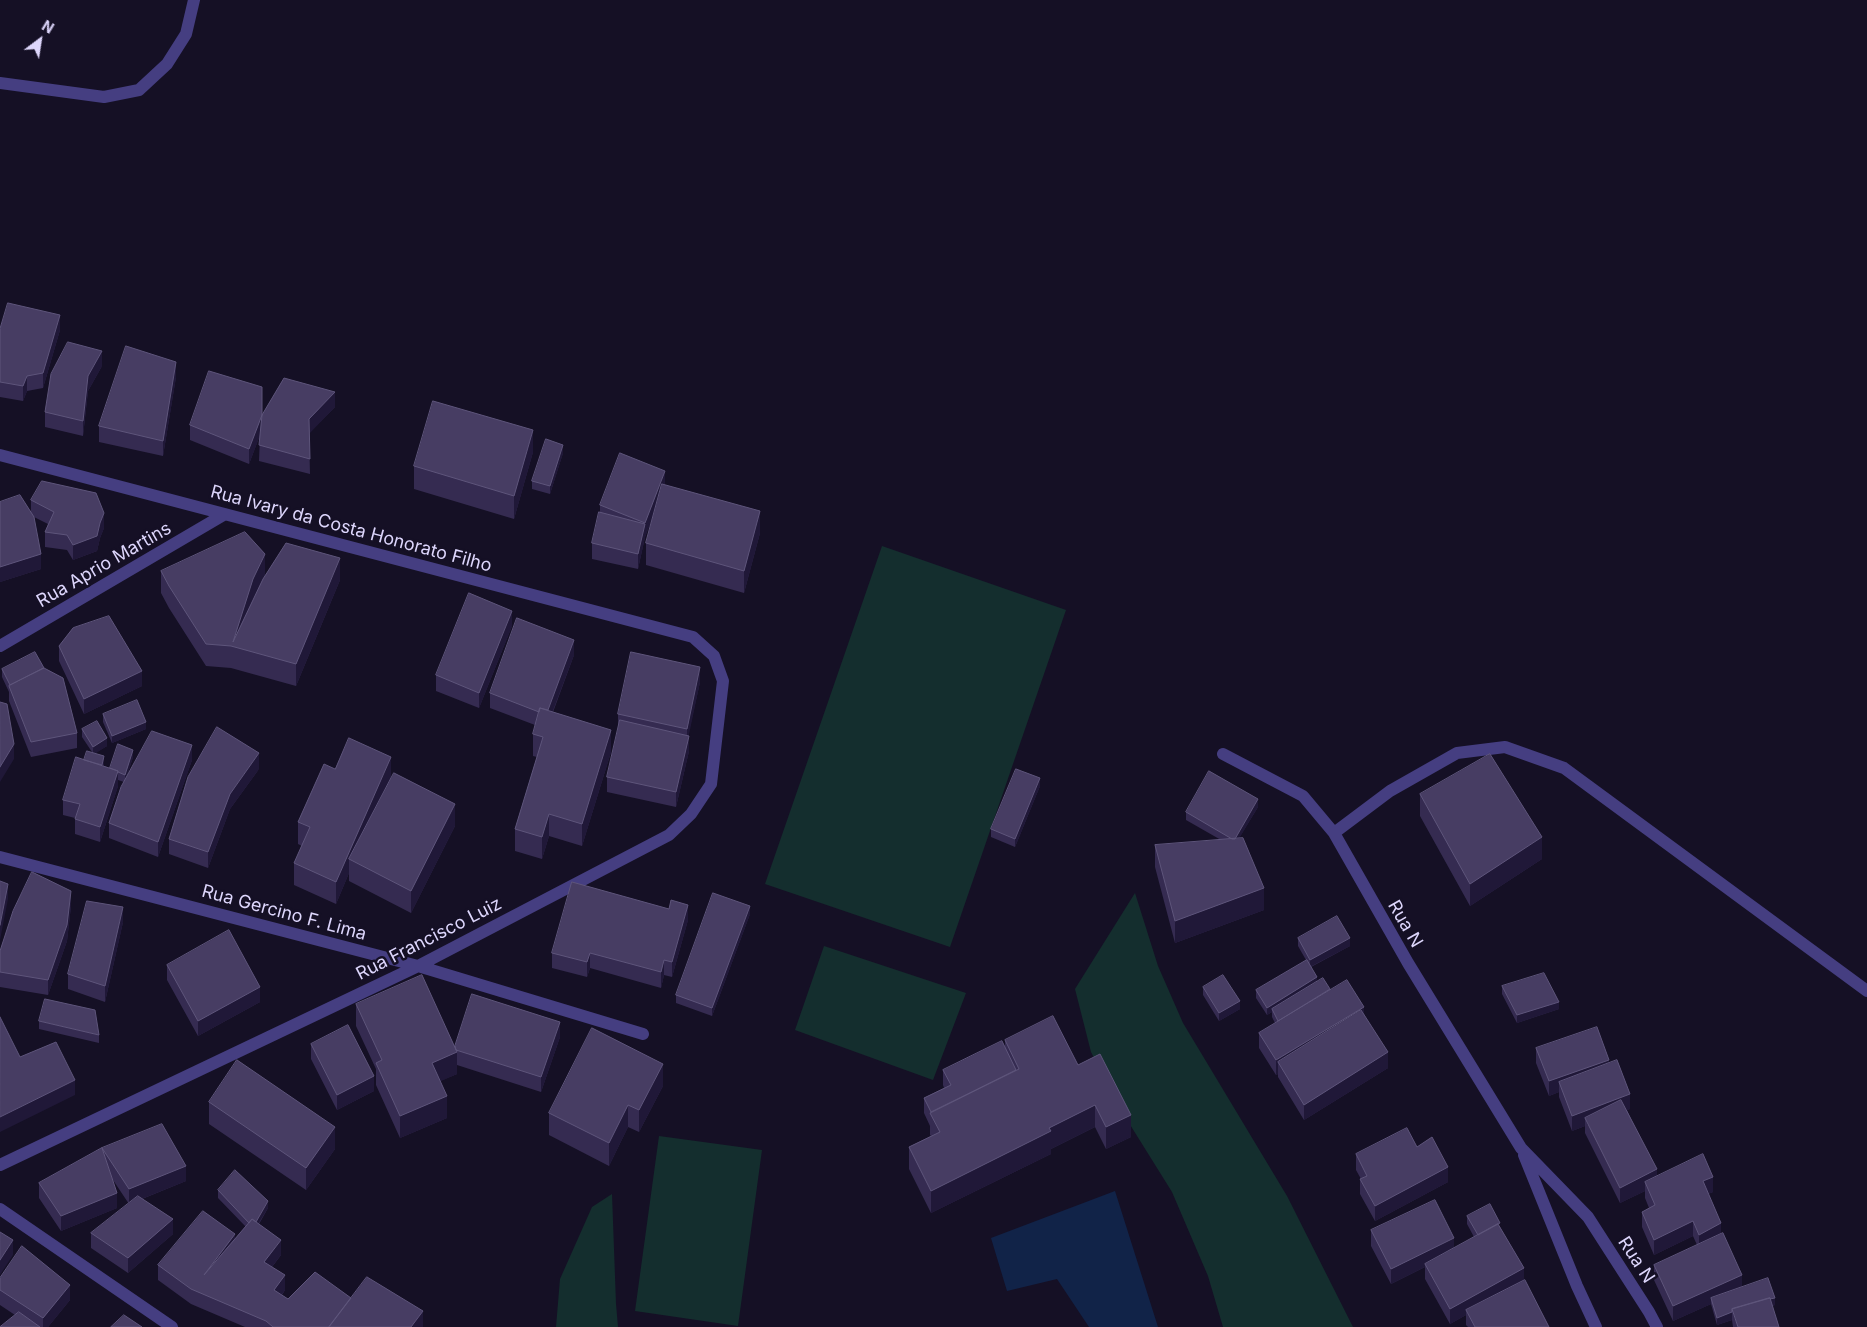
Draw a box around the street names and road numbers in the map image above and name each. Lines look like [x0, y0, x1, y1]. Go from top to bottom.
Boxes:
street label: Rua Ivary da Costa Honorato Filho [208, 481, 494, 577]
street label: Rua Aprio Martins [33, 518, 175, 612]
street label: Rua Gercino F. Lima [199, 881, 369, 945]
street label: Rua Francisco Luiz [353, 893, 505, 985]
street label: Rua N [1383, 897, 1427, 951]
street label: Rua N [1613, 1233, 1659, 1287]

